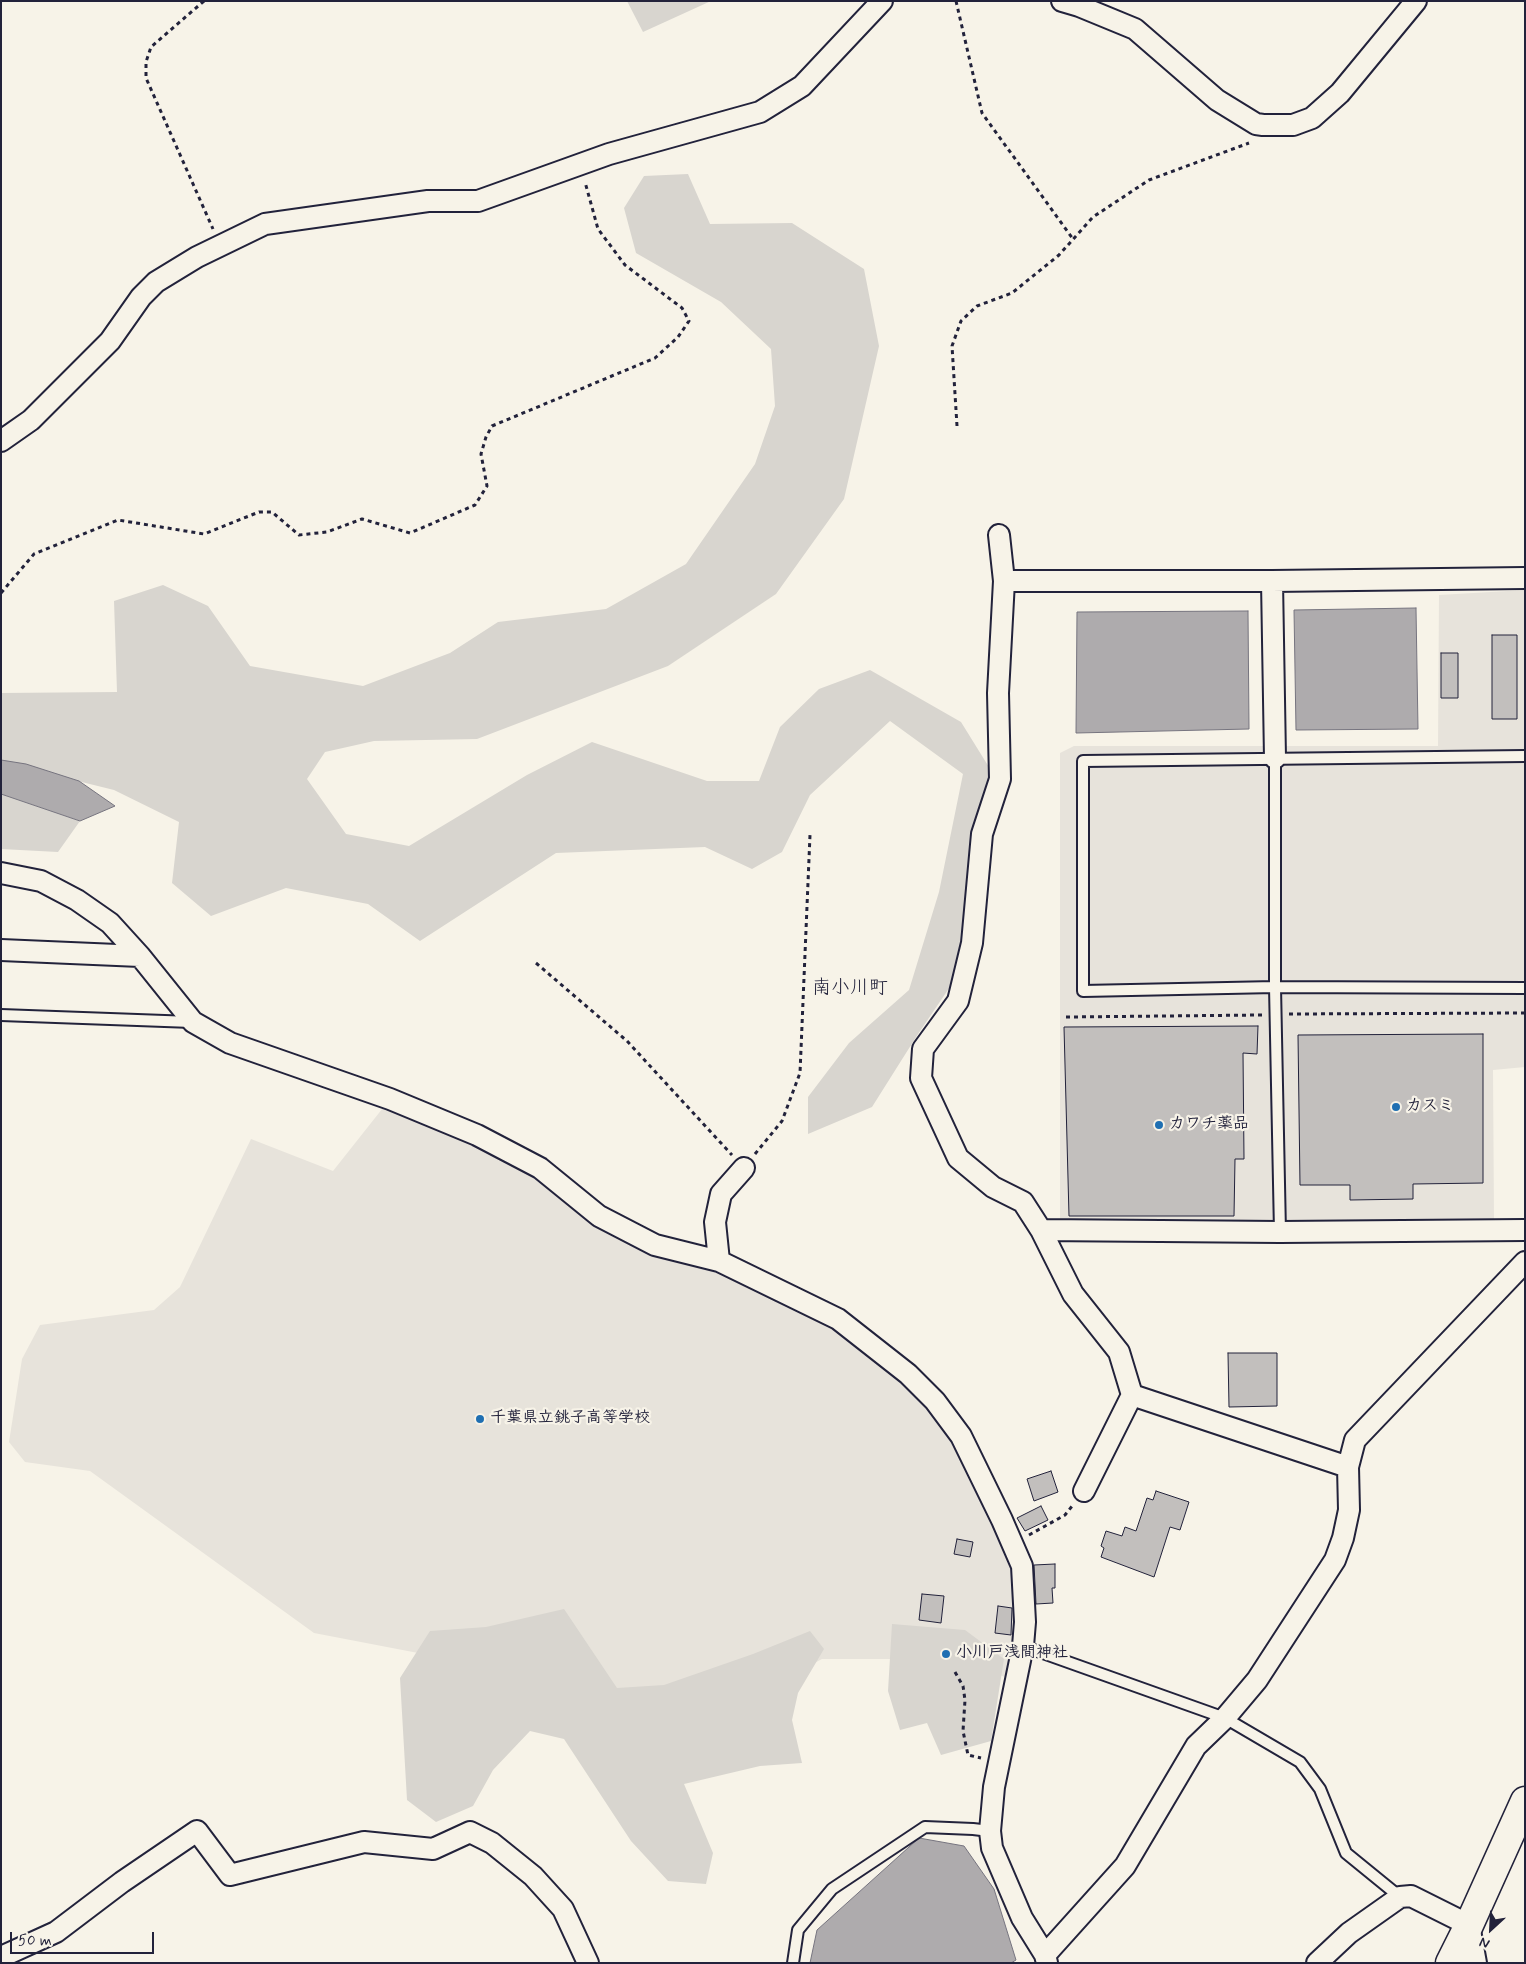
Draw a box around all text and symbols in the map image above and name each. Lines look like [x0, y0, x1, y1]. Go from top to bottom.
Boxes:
district label: 南小川町 [812, 978, 888, 1000]
place label: カスミ [1406, 1097, 1454, 1117]
marker: カスミ [1390, 1101, 1402, 1113]
place label: カワチ薬品 [1169, 1115, 1249, 1135]
marker: カワチ薬品 [1153, 1119, 1165, 1131]
place label: 千葉県立銚子高等学校 [490, 1409, 650, 1429]
marker: 千葉県立銚子高等学校 [474, 1413, 486, 1425]
place label: 小川戸浅間神社 [956, 1644, 1068, 1664]
marker: 小川戸浅間神社 [940, 1648, 952, 1660]
north arrow [1466, 1904, 1516, 1954]
scale bar [12, 1922, 156, 1954]
text: 50 m [18, 1931, 52, 1951]
text: N [1477, 1932, 1493, 1953]

